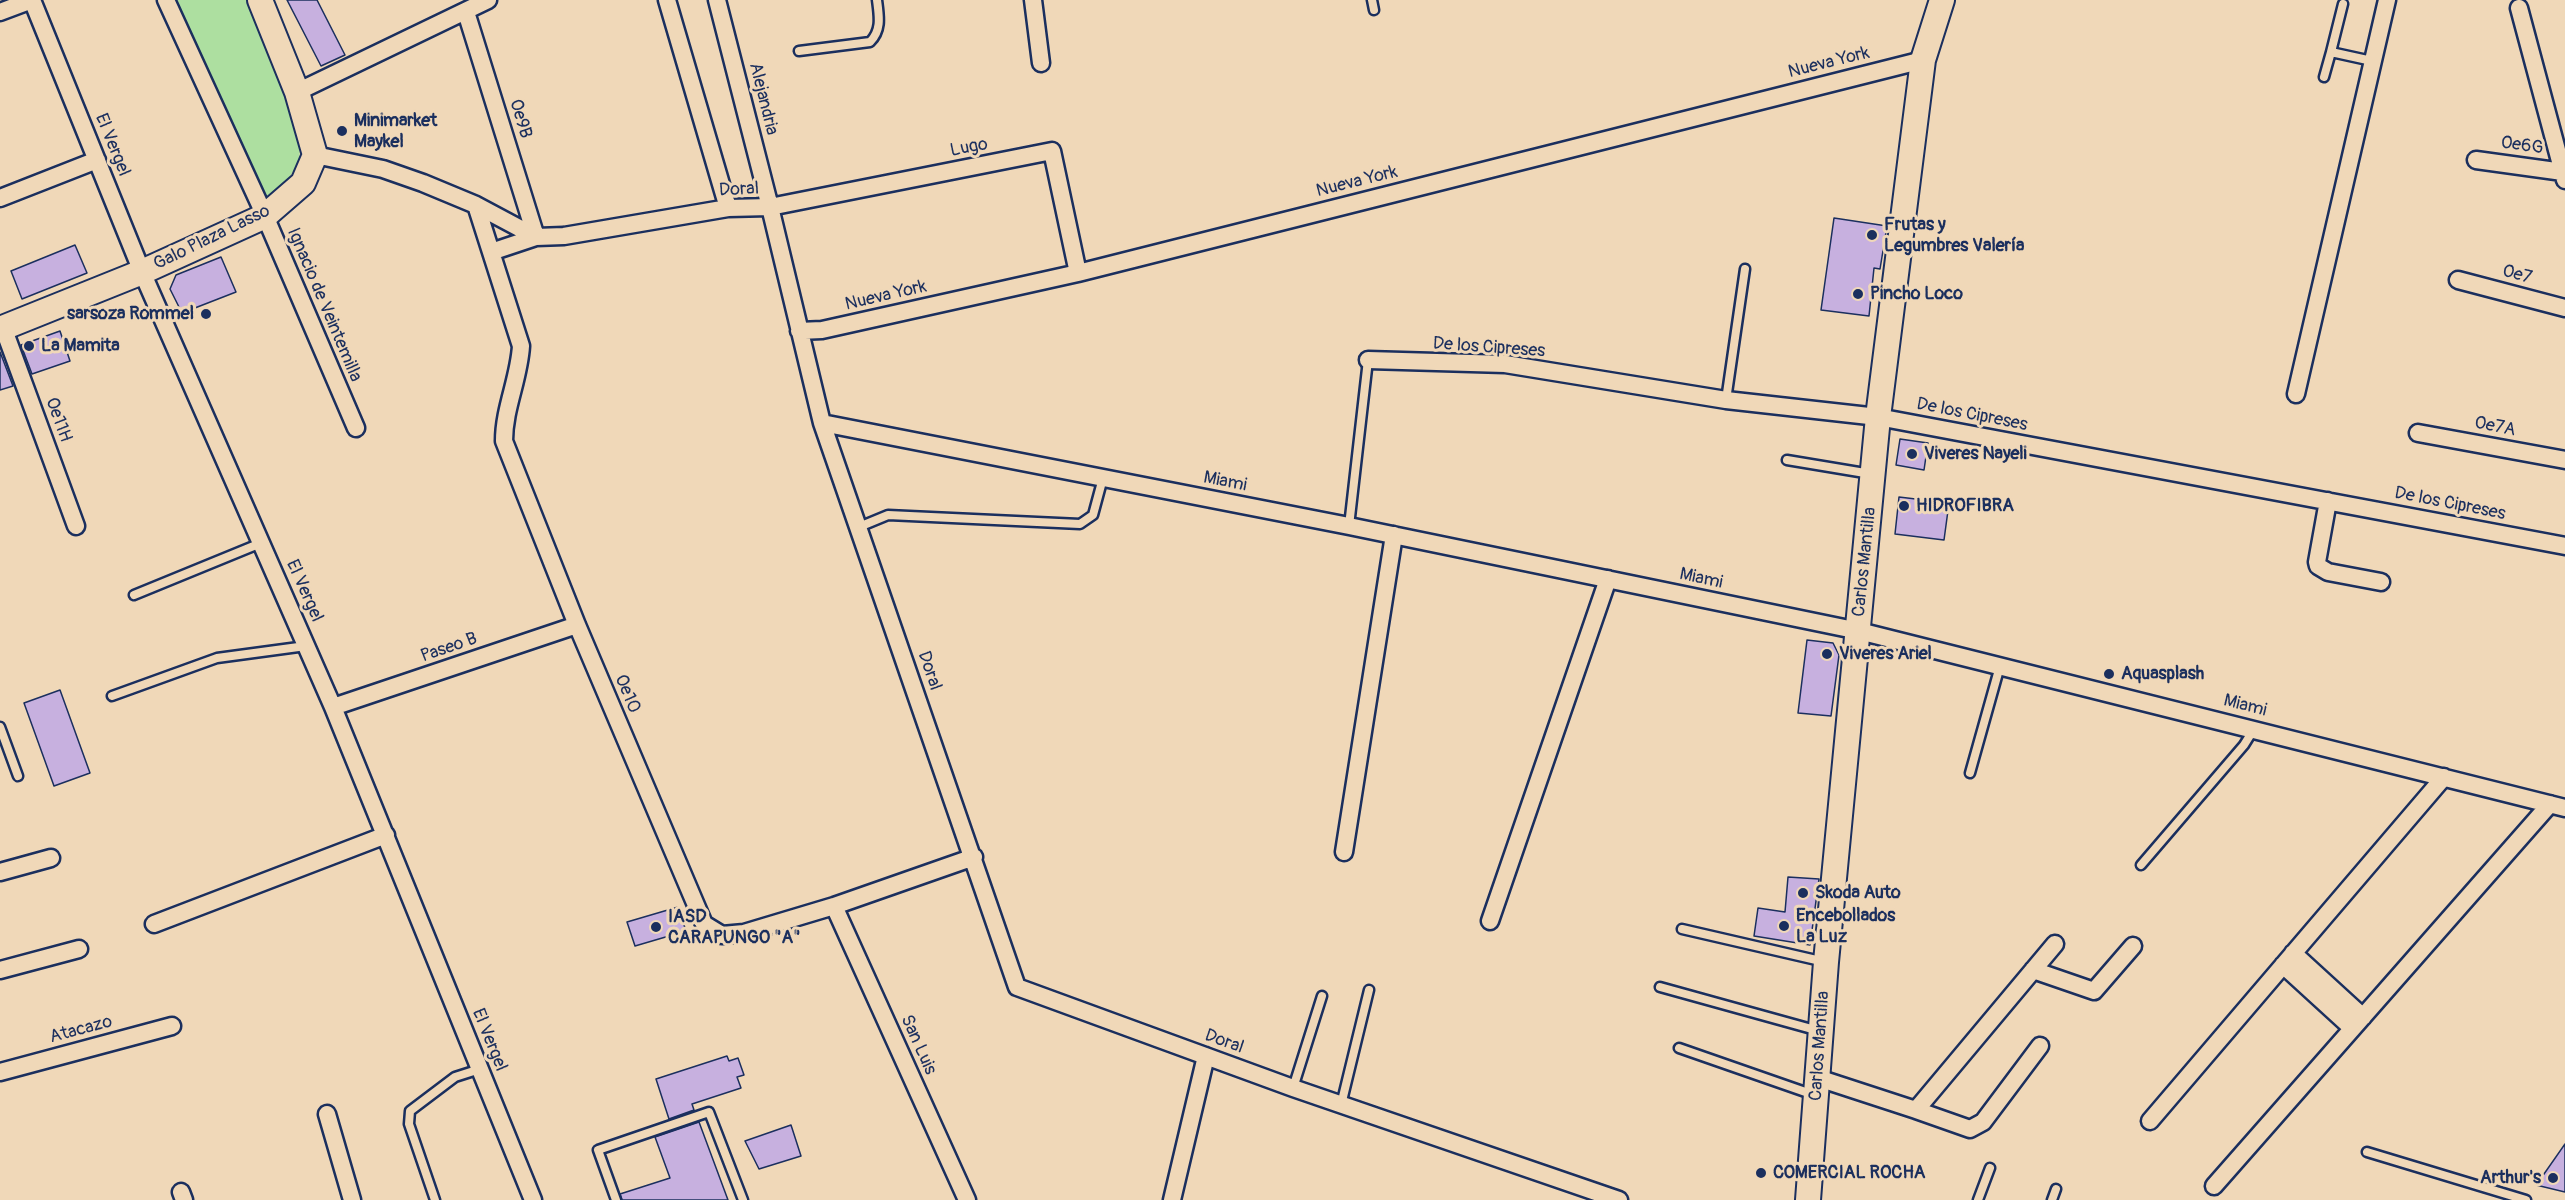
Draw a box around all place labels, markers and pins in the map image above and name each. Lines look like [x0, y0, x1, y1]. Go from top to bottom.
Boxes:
place label: Minimarket Maykel [354, 110, 437, 152]
marker: Minimarket Maykel [335, 124, 349, 138]
place label: Frutas y Legumbres Valería [1884, 214, 2024, 256]
marker: Frutas y Legumbres Valería [1865, 228, 1879, 242]
place label: Pincho Loco [1870, 283, 1963, 305]
marker: Pincho Loco [1851, 287, 1865, 301]
place label: sarsoza Rommel [67, 303, 194, 325]
marker: sarsoza Rommel [199, 307, 213, 321]
place label: La Mamita [41, 335, 120, 357]
marker: La Mamita [22, 339, 36, 353]
place label: Viveres Nayeli [1924, 443, 2027, 465]
marker: Viveres Nayeli [1905, 447, 1919, 461]
place label: HIDROFIBRA [1916, 495, 2014, 517]
marker: HIDROFIBRA [1897, 499, 1911, 513]
place label: Viveres Ariel [1839, 643, 1932, 665]
marker: Viveres Ariel [1820, 647, 1834, 661]
place label: Aquasplash [2121, 663, 2204, 685]
marker: Aquasplash [2102, 667, 2116, 681]
place label: Skoda Auto [1815, 882, 1901, 904]
marker: Skoda Auto [1796, 886, 1810, 900]
place label: Encebollados La Luz [1796, 905, 1895, 948]
place label: IASD CARAPUNGO "A" [668, 906, 800, 948]
marker: Encebollados La Luz [1777, 919, 1791, 933]
marker: IASD CARAPUNGO "A" [649, 920, 663, 934]
place label: COMERCIAL ROCHA [1773, 1162, 1926, 1184]
marker: COMERCIAL ROCHA [1754, 1166, 1768, 1180]
place label: Arthur's [2480, 1167, 2541, 1189]
marker: Arthur's [2546, 1171, 2560, 1185]

